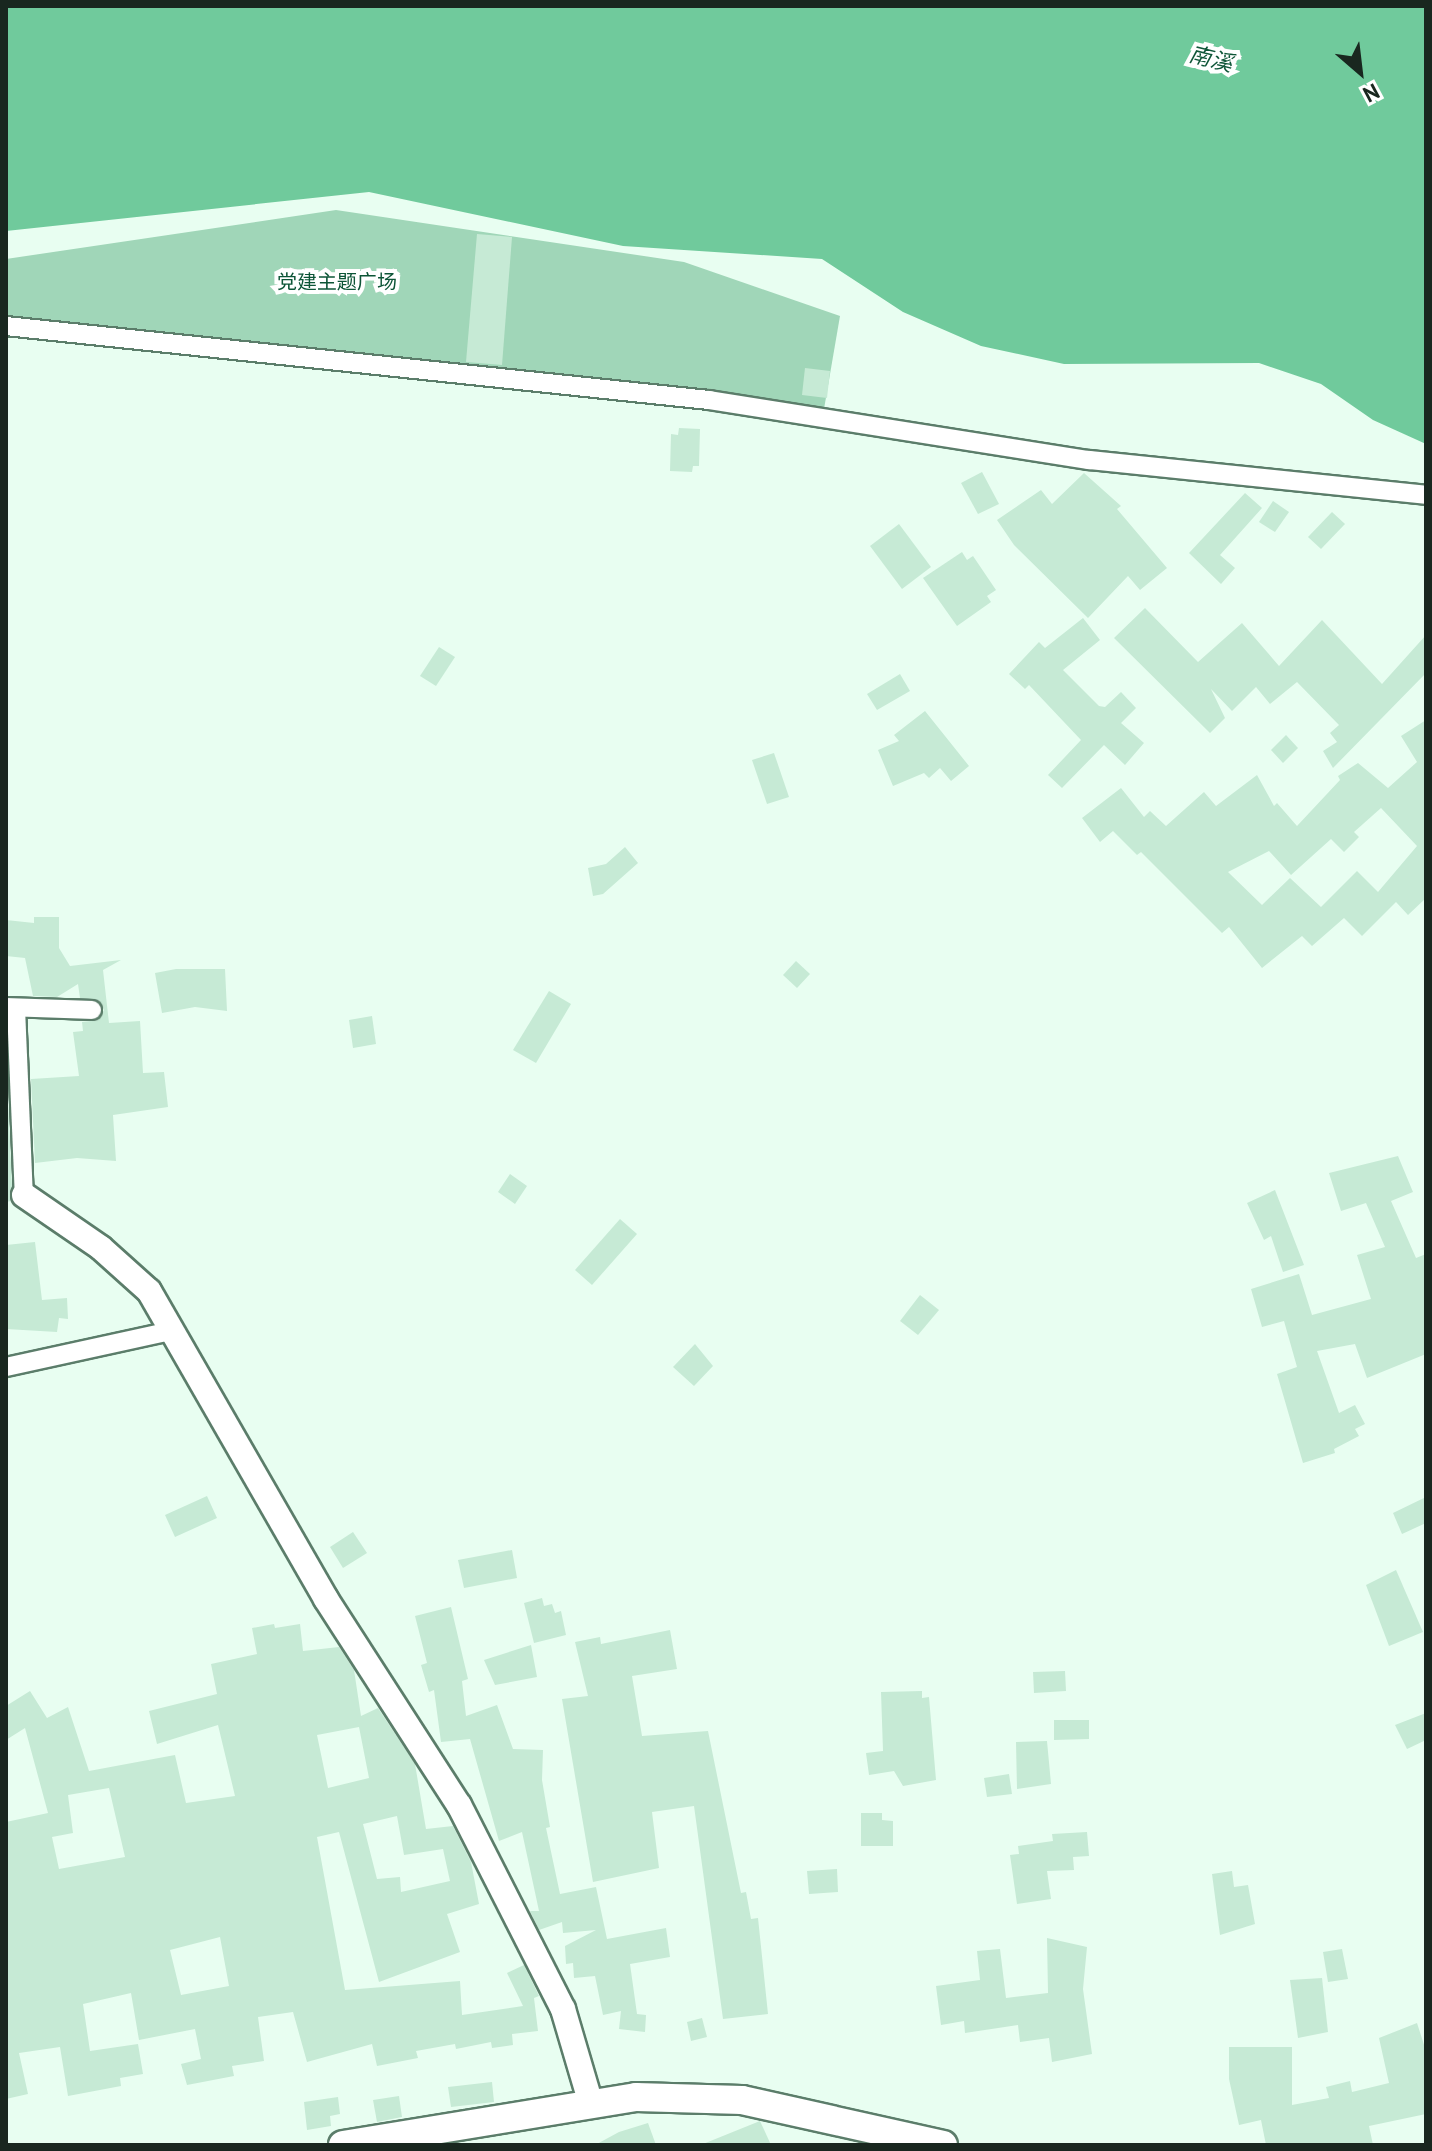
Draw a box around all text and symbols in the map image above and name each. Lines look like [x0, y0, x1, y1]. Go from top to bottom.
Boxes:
north arrow [1320, 32, 1400, 112]
water label: 南溪 [1186, 41, 1236, 77]
text: N [1358, 77, 1384, 109]
park label: 党建主题广场 [277, 270, 397, 294]

